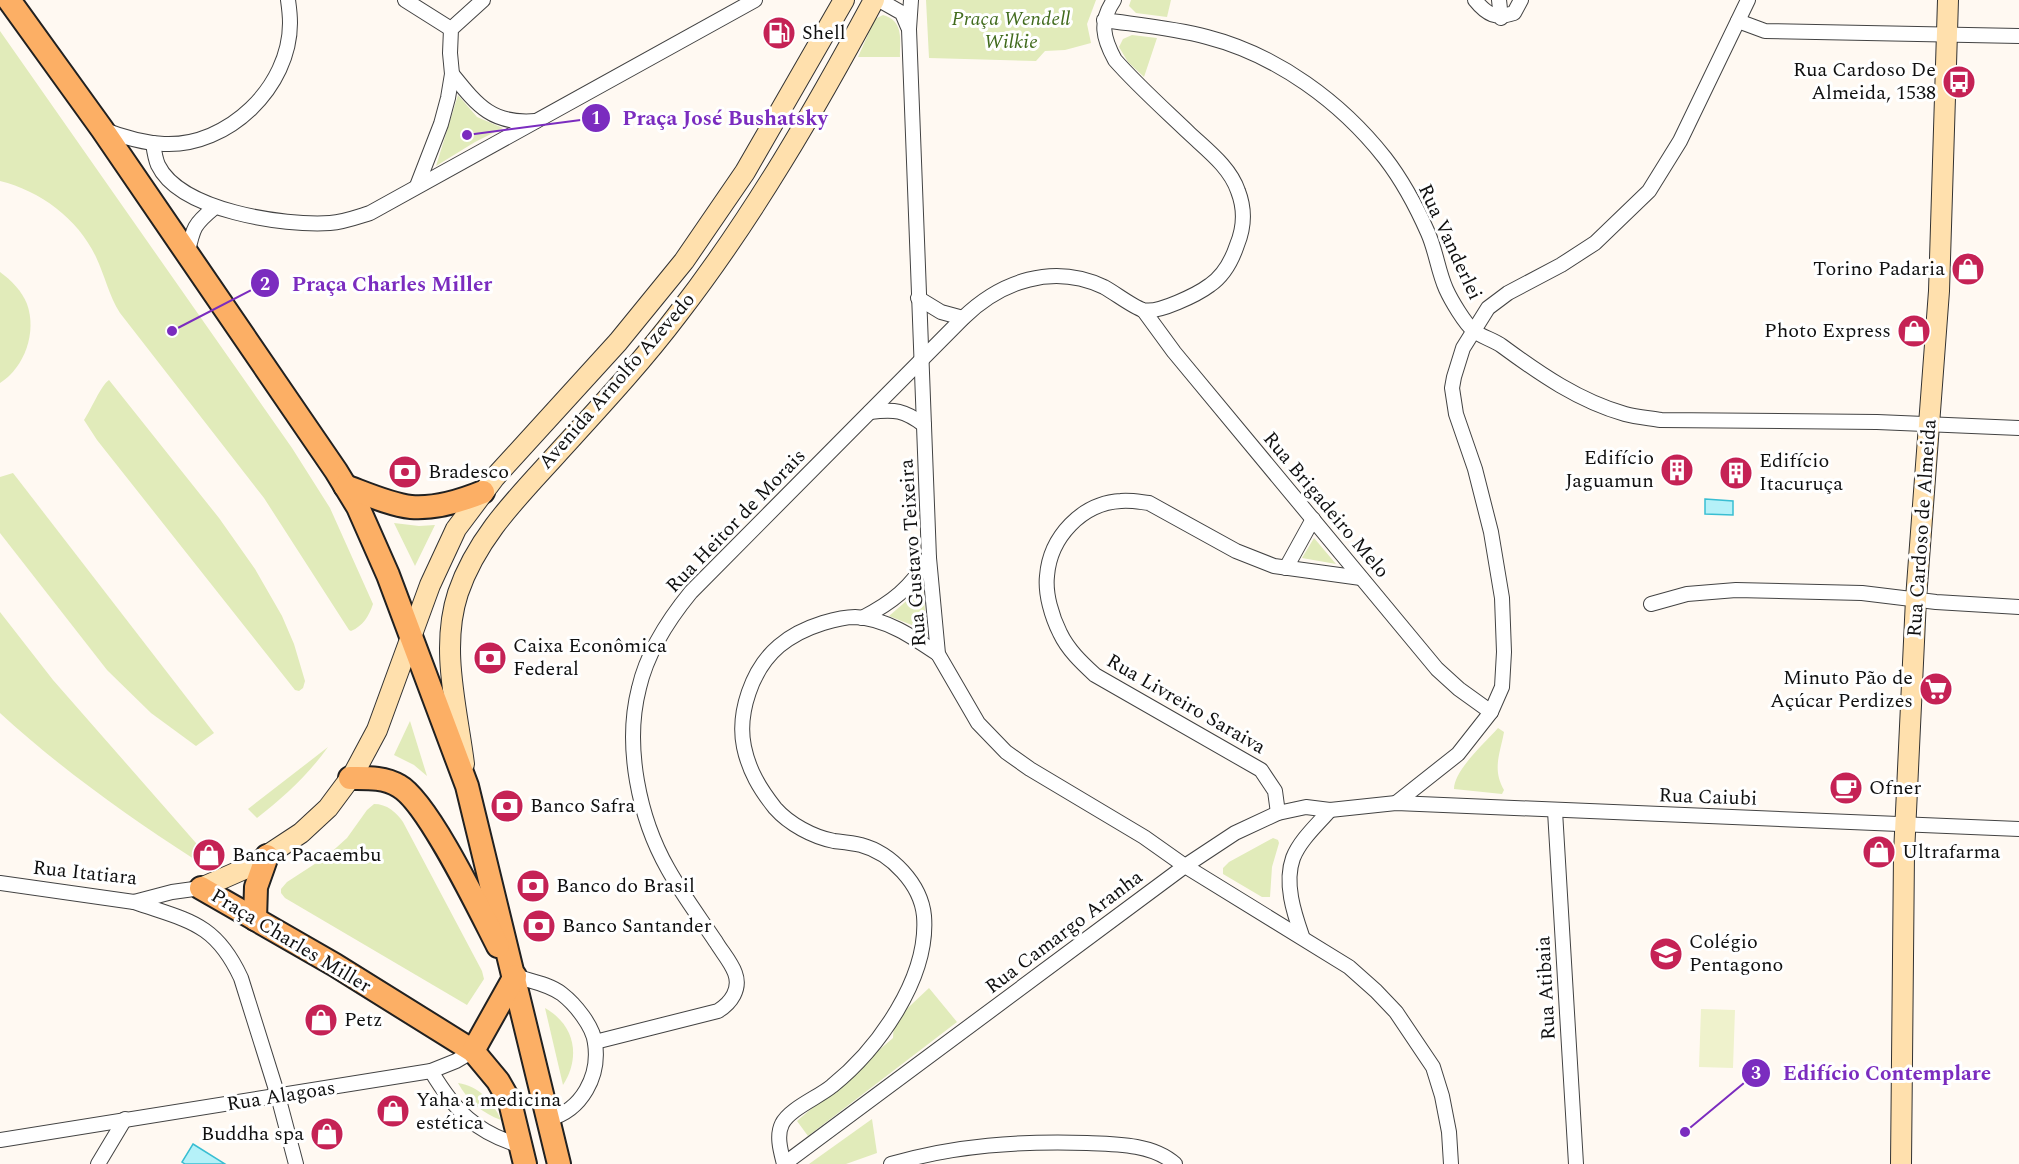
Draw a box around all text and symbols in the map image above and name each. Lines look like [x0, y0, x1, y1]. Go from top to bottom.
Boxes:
park label: Praça Wendell Wilkie [952, 4, 1070, 57]
fuel station icon: Shell [761, 15, 797, 51]
place label: Shell [802, 18, 846, 48]
place label: Rua Cardoso De Almeida, 1538 [1793, 55, 1936, 108]
bus stop icon: Rua Cardoso De Almeida, 1538 [1941, 64, 1977, 100]
callout: Praça José Bushatsky [581, 98, 840, 137]
text: Praça José Bushatsky [622, 103, 829, 135]
text: 1 [591, 105, 601, 132]
street label: Rua Vanderlei [1410, 179, 1490, 305]
shop icon: Torino Padaria [1950, 251, 1986, 287]
place label: Torino Padaria [1813, 254, 1945, 284]
callout: Praça Charles Miller [250, 264, 504, 303]
text: Praça Charles Miller [292, 269, 492, 301]
text: 2 [260, 271, 270, 298]
street label: Avenida Arnolfo Azevedo [532, 286, 702, 476]
shop icon: Photo Express [1896, 313, 1932, 349]
place label: Photo Express [1764, 316, 1891, 346]
street label: Rua Cardoso de Almeida [1899, 418, 1945, 638]
street label: Rua Brigadeiro Melo [1256, 425, 1396, 585]
street label: Rua Heitor de Morais [659, 442, 813, 600]
place label: Edifício Jaguamun [1565, 443, 1654, 496]
place label: Edifício Itacuruça [1759, 446, 1843, 499]
building icon: Edifício Jaguamun [1659, 452, 1695, 488]
bank icon: Bradesco [387, 454, 423, 490]
building icon: Edifício Itacuruça [1718, 455, 1754, 491]
place label: Bradesco [428, 457, 509, 487]
street label: Rua Gustavo Teixeira [891, 458, 935, 648]
place label: Caixa Econômica Federal [513, 631, 667, 684]
bank icon: Caixa Econômica Federal [472, 640, 508, 676]
street label: Rua Livreiro Saraiva [1101, 646, 1272, 762]
place label: Minuto Pão de Açúcar Perdizes [1770, 663, 1913, 716]
supermarket icon: Minuto Pão de Açúcar Perdizes [1918, 671, 1954, 707]
cafe icon: Ofner [1828, 770, 1864, 806]
place label: Ofner [1869, 773, 1922, 803]
street label: Rua Caiubi [1658, 780, 1758, 814]
bank icon: Banco Safra [489, 788, 525, 824]
place label: Banco Safra [530, 791, 636, 821]
shop icon: Ultrafarma [1861, 834, 1897, 870]
shop icon: Banca Pacaembu [191, 837, 227, 873]
place label: Ultrafarma [1902, 837, 2001, 867]
place label: Banca Pacaembu [232, 840, 382, 870]
street label: Rua Itatiara [31, 853, 139, 893]
street label: Rua Camargo Aranha [979, 862, 1149, 1001]
bank icon: Banco do Brasil [515, 868, 551, 904]
place label: Banco do Brasil [556, 871, 695, 901]
street label: Praça Charles Miller [205, 881, 377, 1001]
bank icon: Banco Santander [521, 908, 557, 944]
place label: Banco Santander [562, 911, 712, 941]
place label: Colégio Pentagono [1689, 927, 1783, 980]
street label: Rua Atibaia [1528, 935, 1564, 1041]
school or university icon: Colégio Pentagono [1648, 936, 1684, 972]
shop icon: Petz [303, 1002, 339, 1038]
place label: Petz [344, 1005, 383, 1035]
callout: Edifício Contemplare [1741, 1053, 2003, 1092]
text: Edifício Contemplare [1783, 1058, 1991, 1090]
text: 3 [1751, 1060, 1761, 1087]
street label: Rua Alagoas [225, 1073, 337, 1119]
place label: Yaha a medicina estética [416, 1085, 561, 1138]
shop icon: Yaha a medicina estética [375, 1093, 411, 1129]
shop icon: Buddha spa [309, 1116, 345, 1152]
place label: Buddha spa [201, 1119, 304, 1149]

